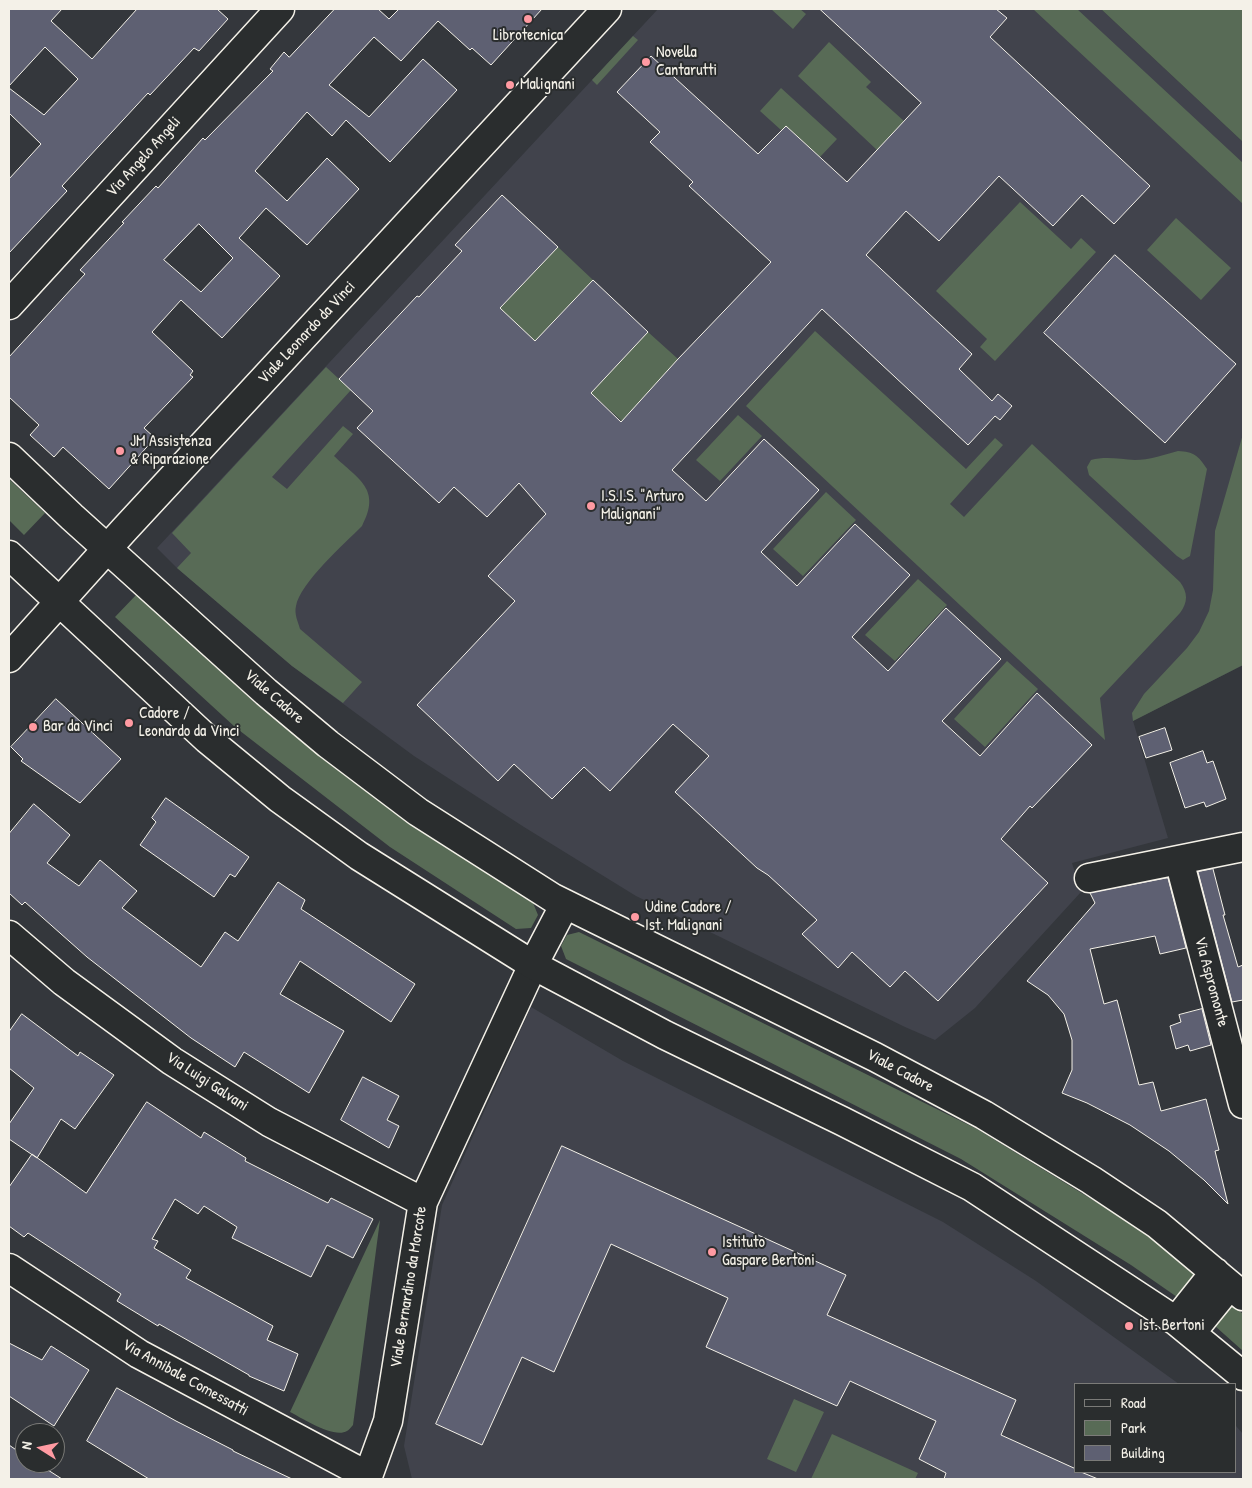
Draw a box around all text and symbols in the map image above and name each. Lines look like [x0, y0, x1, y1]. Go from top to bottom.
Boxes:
marker: Librotecnica [522, 13, 534, 25]
place label: Librotecnica [493, 26, 563, 46]
place label: Novella Cantarutti [656, 43, 717, 81]
marker: Novella Cantarutti [640, 56, 652, 68]
place label: Malignani [520, 75, 575, 95]
marker: Malignani [504, 79, 516, 91]
street label: Via Angelo Angeli [103, 113, 185, 201]
street label: Viale Leonardo da Vinci [254, 278, 360, 388]
place label: JM Assistenza & Riparazione [130, 432, 211, 470]
marker: JM Assistenza & Riparazione [114, 445, 126, 457]
place label: I.S.I.S. "Arturo Malignani" [601, 487, 684, 525]
marker: I.S.I.S. "Arturo Malignani" [585, 500, 597, 512]
street label: Viale Cadore [240, 666, 308, 728]
place label: Cadore / Leonardo da Vinci [139, 704, 240, 742]
place label: Bar da Vinci [43, 717, 113, 737]
marker: Cadore / Leonardo da Vinci [123, 717, 135, 729]
marker: Bar da Vinci [27, 721, 39, 733]
place label: Udine Cadore / Ist. Malignani [645, 898, 732, 936]
marker: Udine Cadore / Ist. Malignani [629, 911, 641, 923]
street label: Via Aspromonte [1190, 935, 1232, 1029]
street label: Viale Cadore [863, 1045, 937, 1097]
street label: Via Luigi Galvani [162, 1048, 252, 1116]
street label: Viale Bernardino da Morcote [387, 1205, 431, 1369]
place label: Istituto Gaspare Bertoni [722, 1233, 815, 1271]
marker: Istituto Gaspare Bertoni [706, 1246, 718, 1258]
place label: Ist. Bertoni [1139, 1316, 1205, 1336]
marker: Ist. Bertoni [1123, 1320, 1135, 1332]
street label: Via Annibale Comessatti [119, 1335, 251, 1421]
legend [1074, 1383, 1237, 1473]
text: Road [1121, 1392, 1146, 1413]
text: Park [1121, 1417, 1146, 1438]
north arrow [15, 1423, 65, 1473]
text: N [16, 1440, 36, 1451]
text: Building [1121, 1442, 1165, 1463]

